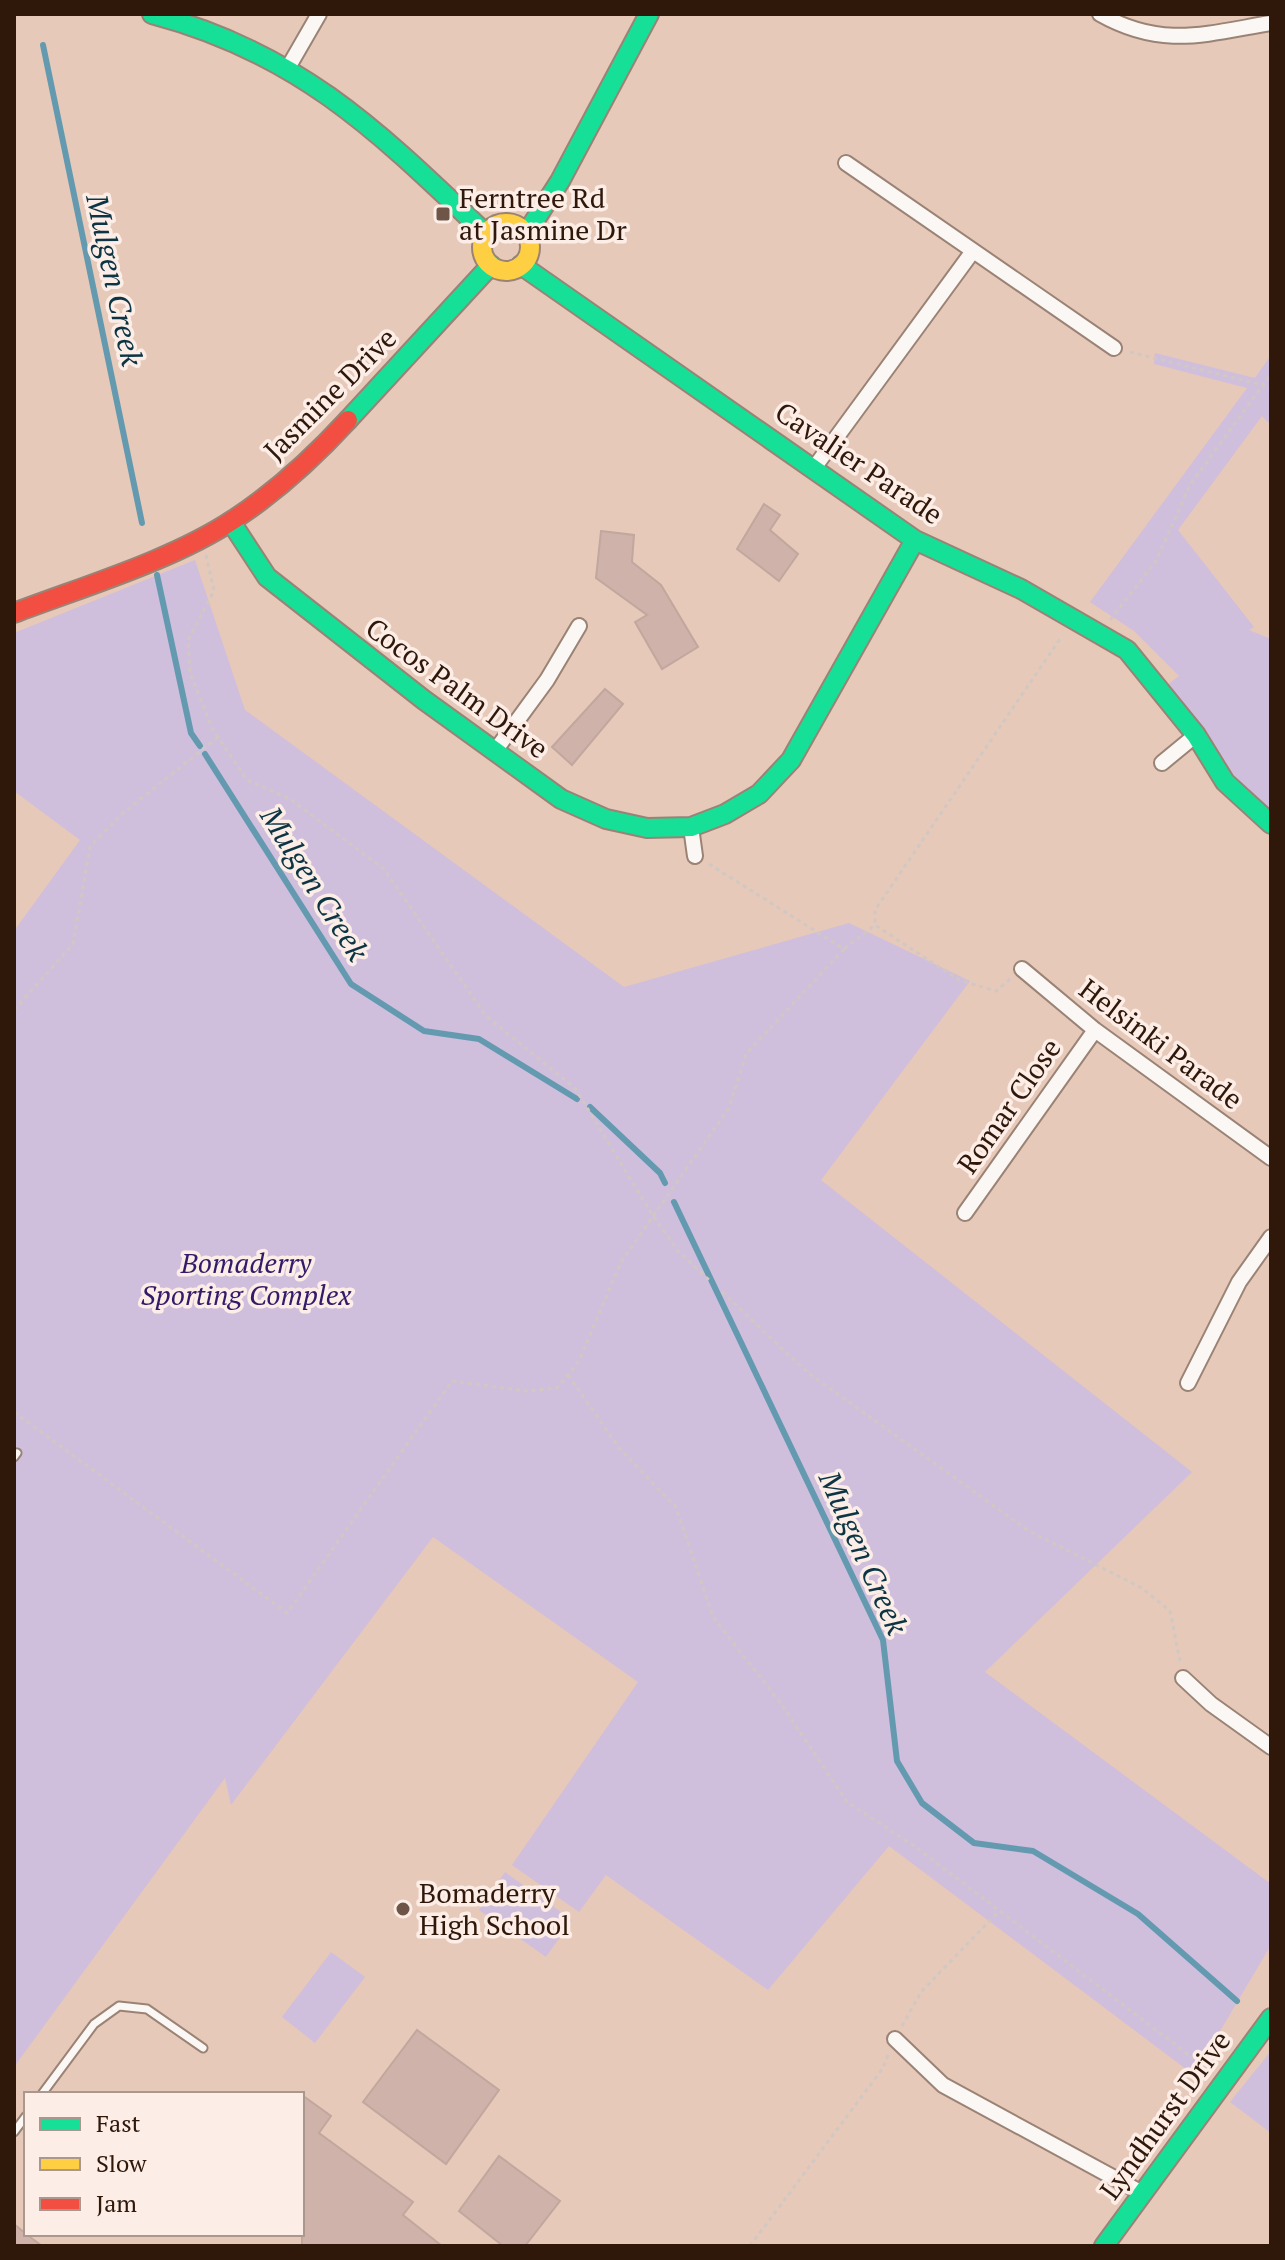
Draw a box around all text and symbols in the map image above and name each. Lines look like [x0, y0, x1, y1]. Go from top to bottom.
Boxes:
place label: Ferntree Rd at Jasmine Dr [459, 179, 627, 248]
water label: Mulgen Creek [77, 189, 153, 370]
marker: Ferntree Rd at Jasmine Dr [434, 205, 452, 223]
street label: Jasmine Drive [255, 319, 404, 468]
street label: Cavalier Parade [768, 393, 950, 532]
street label: Cocos Palm Drive [359, 609, 556, 766]
water label: Mulgen Creek [251, 798, 378, 969]
street label: Helsinki Parade [1072, 970, 1250, 1117]
street label: Romar Close [948, 1031, 1069, 1181]
park label: Bomaderry Sporting Complex [141, 1244, 352, 1313]
water label: Mulgen Creek [810, 1464, 918, 1641]
place label: Bomaderry High School [419, 1874, 570, 1943]
marker: Bomaderry High School [394, 1900, 412, 1918]
street label: Lyndhurst Drive [1091, 2023, 1238, 2206]
legend [24, 2092, 304, 2236]
text: Fast [96, 2107, 141, 2139]
text: Slow [96, 2147, 147, 2179]
text: Jam [96, 2187, 137, 2219]

